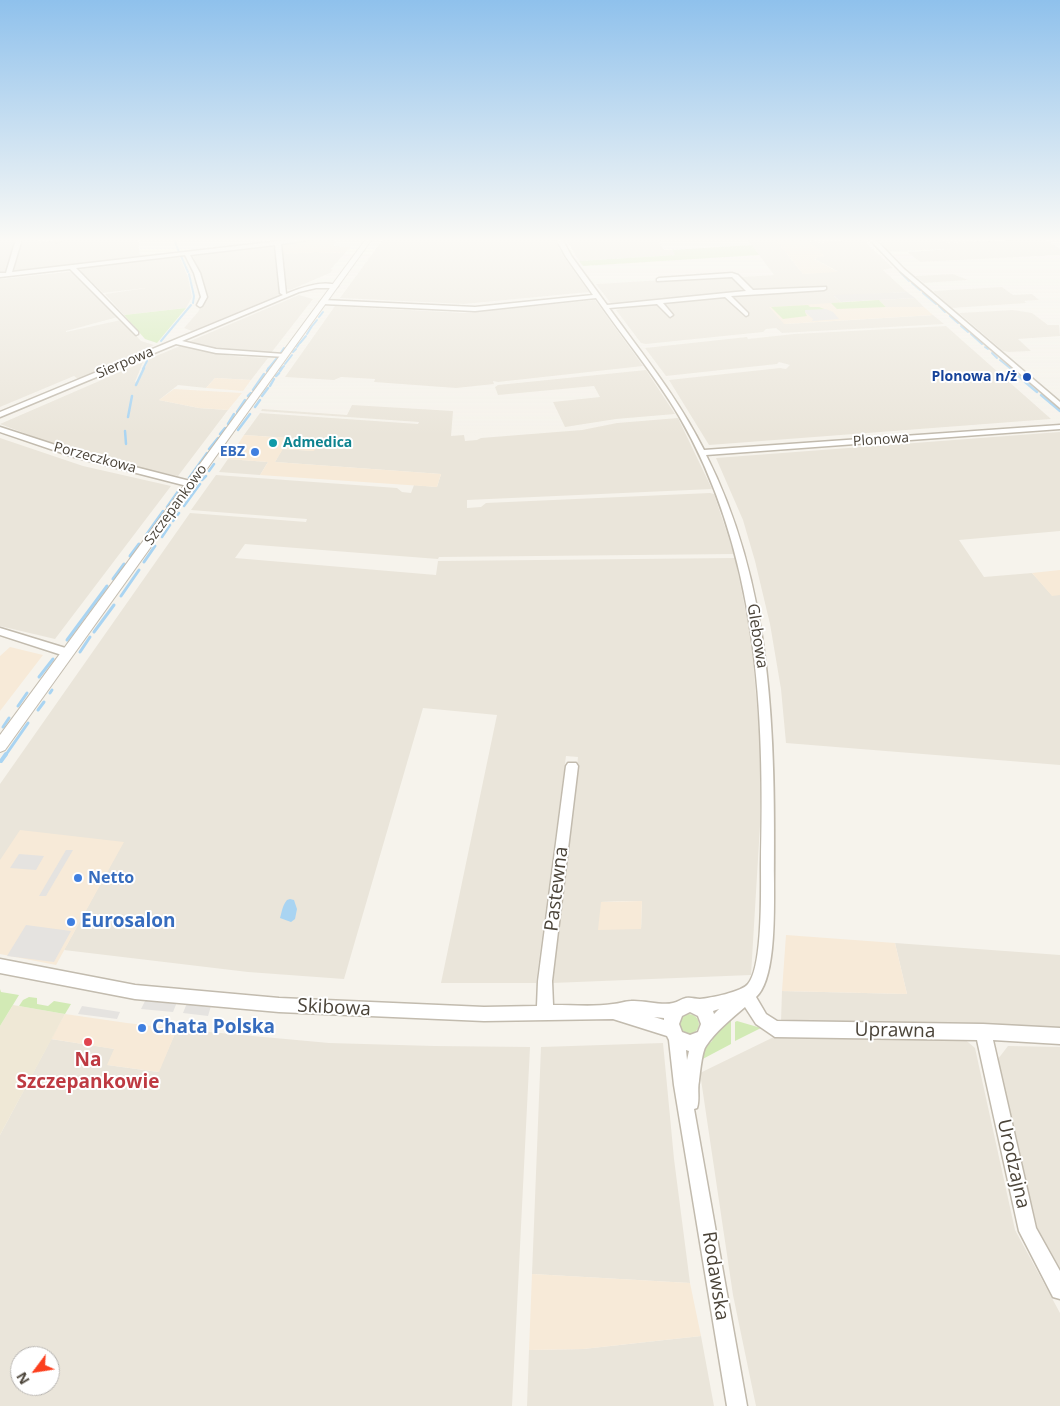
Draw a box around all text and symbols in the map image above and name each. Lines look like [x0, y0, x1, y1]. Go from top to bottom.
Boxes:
street label: Sierpowa [94, 343, 156, 383]
place label: Plonowa n/ż [932, 369, 1017, 385]
marker: Plonowa n/ż [1021, 371, 1033, 383]
street label: Plonowa [852, 430, 910, 450]
place label: Admedica [283, 435, 352, 451]
marker: Admedica [267, 437, 279, 449]
street label: Porzeczkowa [52, 439, 138, 477]
place label: EBZ [220, 444, 245, 460]
marker: EBZ [249, 446, 261, 458]
street label: Szczepankowo [141, 461, 211, 549]
street label: Glebowa [742, 602, 772, 670]
street label: Pastewna [540, 845, 574, 933]
place label: Netto [88, 868, 134, 888]
marker: Netto [72, 872, 84, 884]
place label: Eurosalon [81, 911, 175, 933]
marker: Eurosalon [65, 916, 77, 928]
street label: Skibowa [297, 995, 371, 1021]
place label: Chata Polska [152, 1017, 275, 1039]
street label: Uprawna [854, 1019, 936, 1043]
marker: Chata Polska [136, 1022, 148, 1034]
marker: Na Szczepankowie [82, 1036, 94, 1048]
place label: Na Szczepankowie [17, 1050, 159, 1094]
street label: Urodzajna [992, 1117, 1034, 1211]
street label: Rodawska [697, 1230, 733, 1322]
north arrow [10, 1346, 60, 1396]
text: N [11, 1369, 34, 1388]

